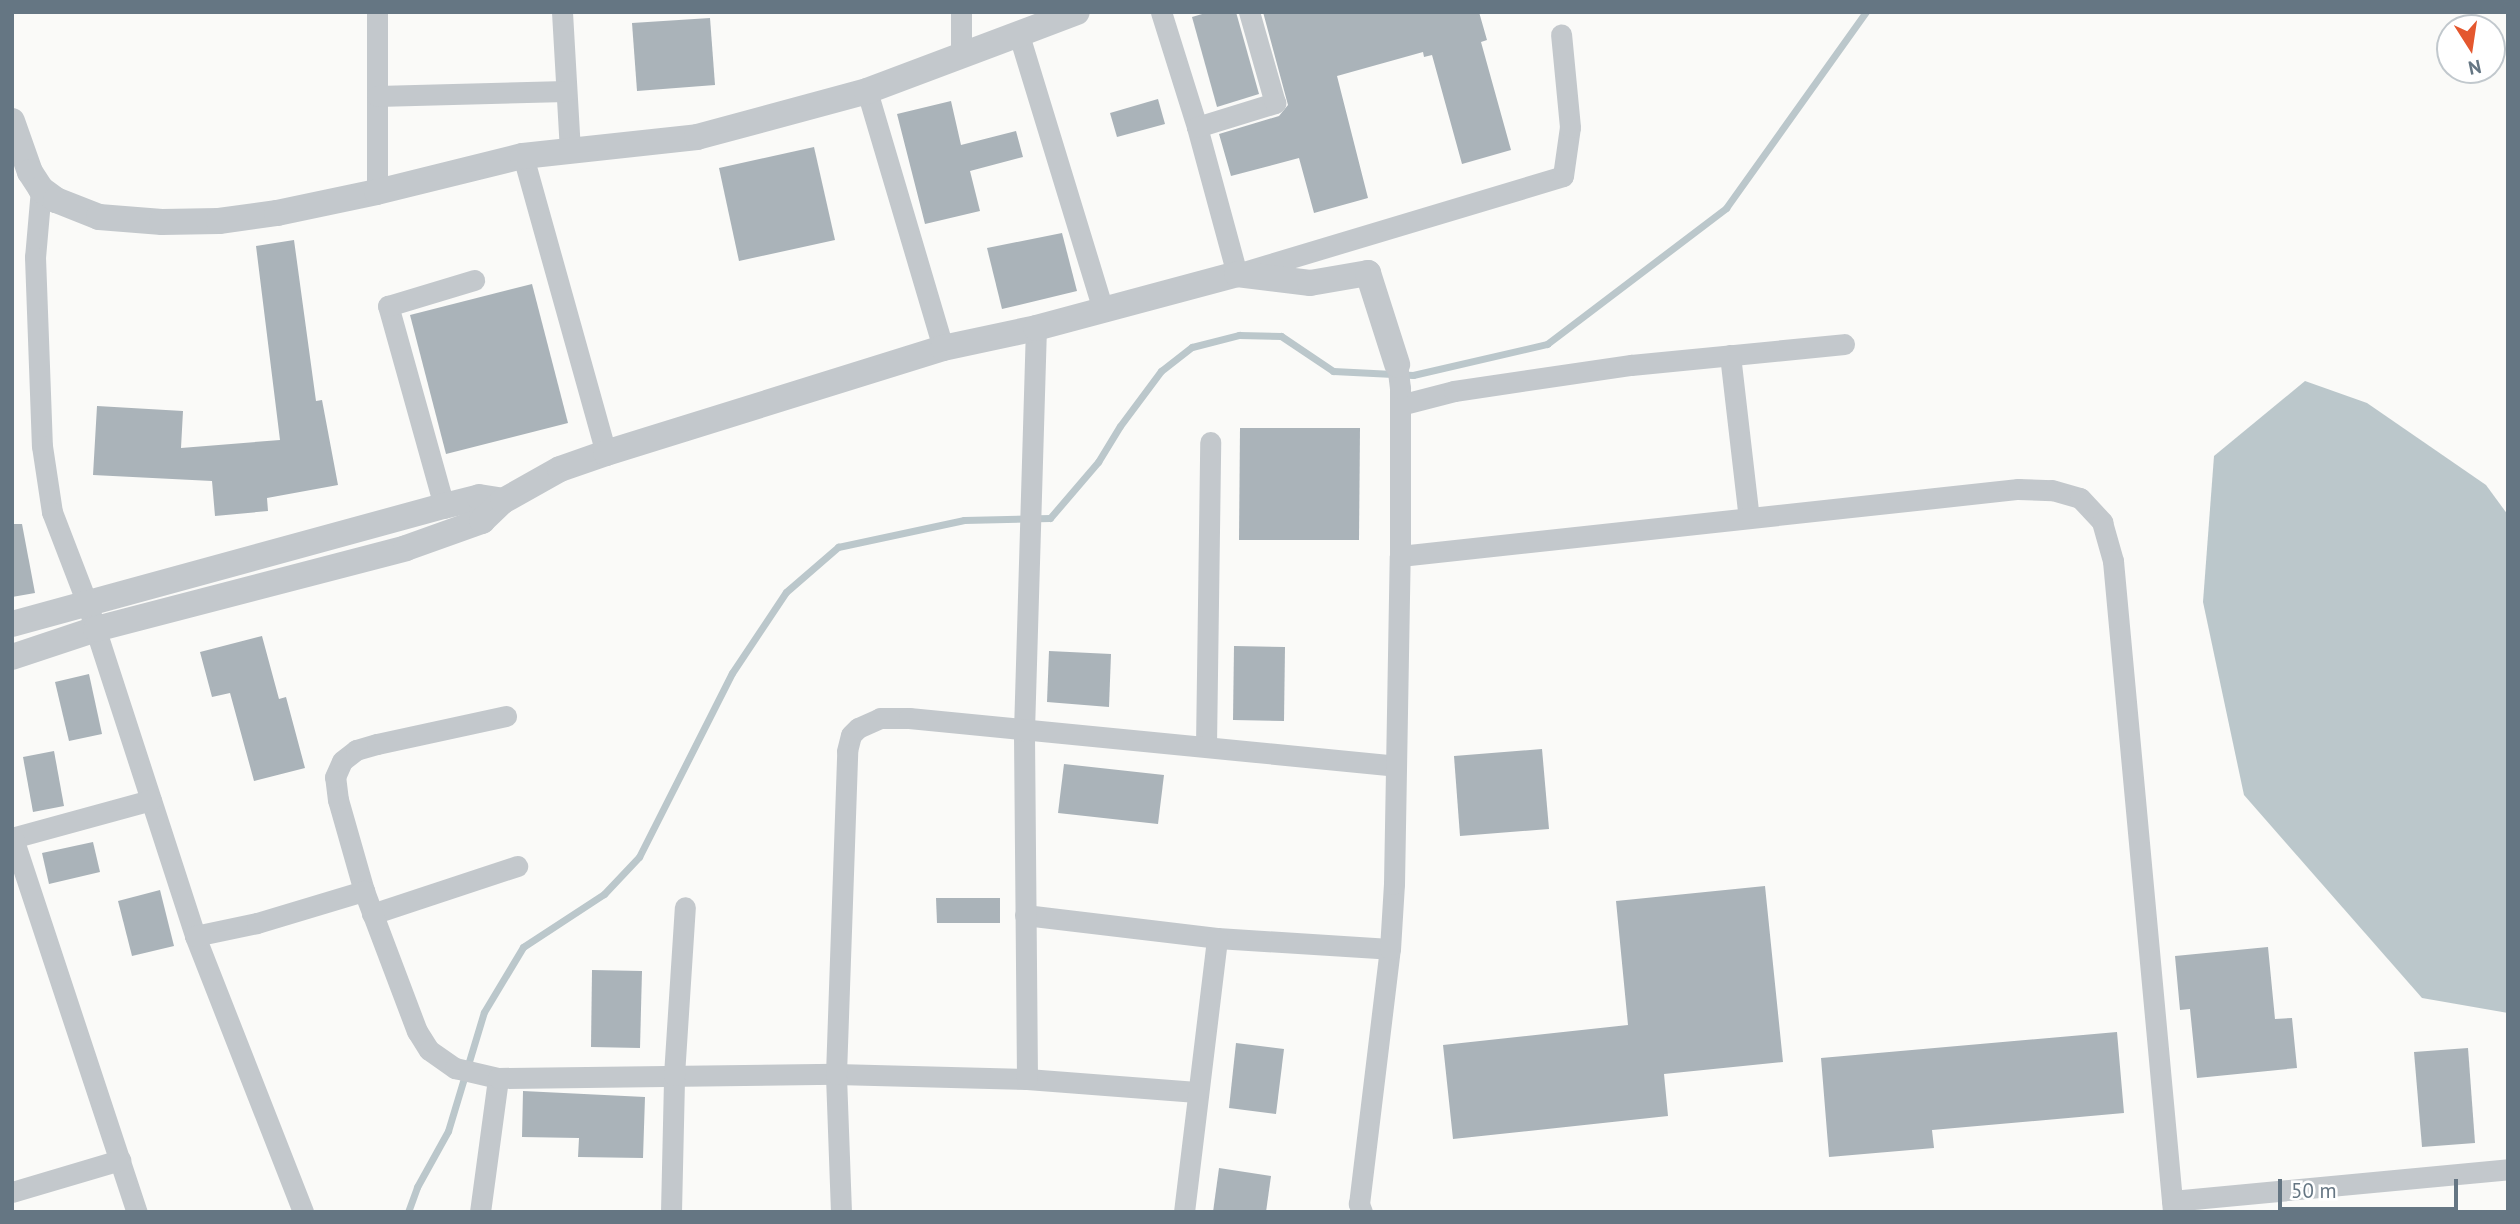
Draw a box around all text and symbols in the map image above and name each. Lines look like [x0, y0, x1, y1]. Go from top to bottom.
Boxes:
north arrow [2436, 14, 2506, 84]
text: N [2466, 55, 2484, 81]
scale bar [2282, 1164, 2462, 1208]
text: 50 m [2291, 1177, 2337, 1204]

